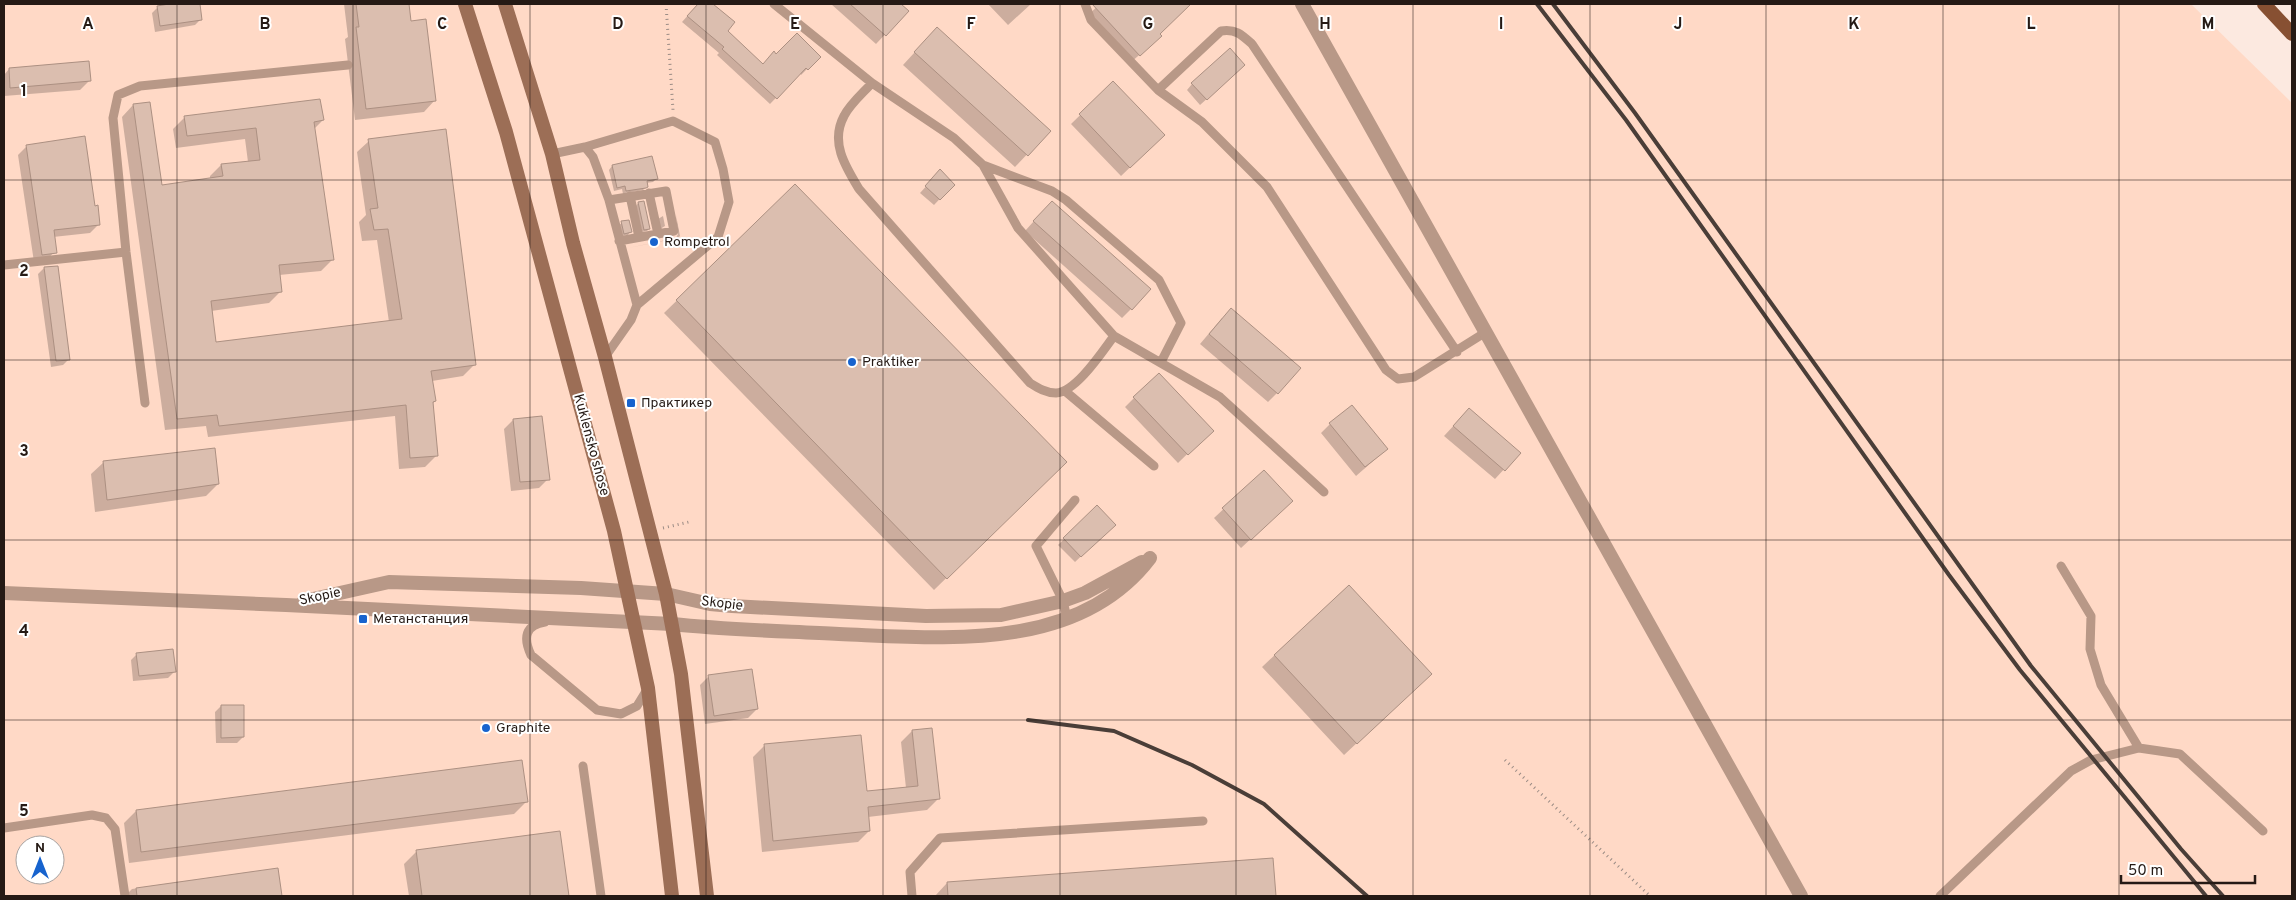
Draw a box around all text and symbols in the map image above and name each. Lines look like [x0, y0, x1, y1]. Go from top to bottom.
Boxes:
text: A [82, 15, 94, 35]
text: B [259, 15, 271, 35]
text: C [437, 15, 447, 35]
text: D [612, 15, 624, 35]
text: E [790, 15, 800, 35]
text: F [966, 15, 976, 35]
text: G [1143, 15, 1153, 35]
text: H [1319, 15, 1331, 35]
text: I [1499, 15, 1503, 35]
text: J [1674, 15, 1682, 35]
text: K [1848, 15, 1860, 35]
text: L [2026, 15, 2036, 35]
text: M [2202, 15, 2214, 35]
text: 1 [21, 82, 27, 102]
place label: Rompetrol [664, 234, 730, 251]
marker: Rompetrol [648, 236, 660, 248]
text: 2 [19, 262, 29, 282]
place label: Praktiker [862, 354, 920, 371]
marker: Praktiker [846, 356, 858, 368]
street label: Kuklensko shose [569, 392, 613, 498]
place label: Практикер [641, 395, 712, 412]
marker: Практикер [625, 397, 637, 409]
text: 3 [19, 442, 29, 462]
street label: Skopie [298, 584, 342, 610]
street label: Skopie [700, 593, 744, 615]
place label: Метанстанция [373, 611, 468, 628]
marker: Метанстанция [357, 613, 369, 625]
text: 4 [19, 622, 29, 642]
place label: Graphite [496, 720, 550, 737]
marker: Graphite [480, 722, 492, 734]
text: 5 [19, 802, 29, 822]
north arrow [15, 835, 65, 885]
text: N [35, 840, 45, 857]
scale bar [2121, 852, 2255, 884]
text: 50 m [2128, 862, 2163, 881]

